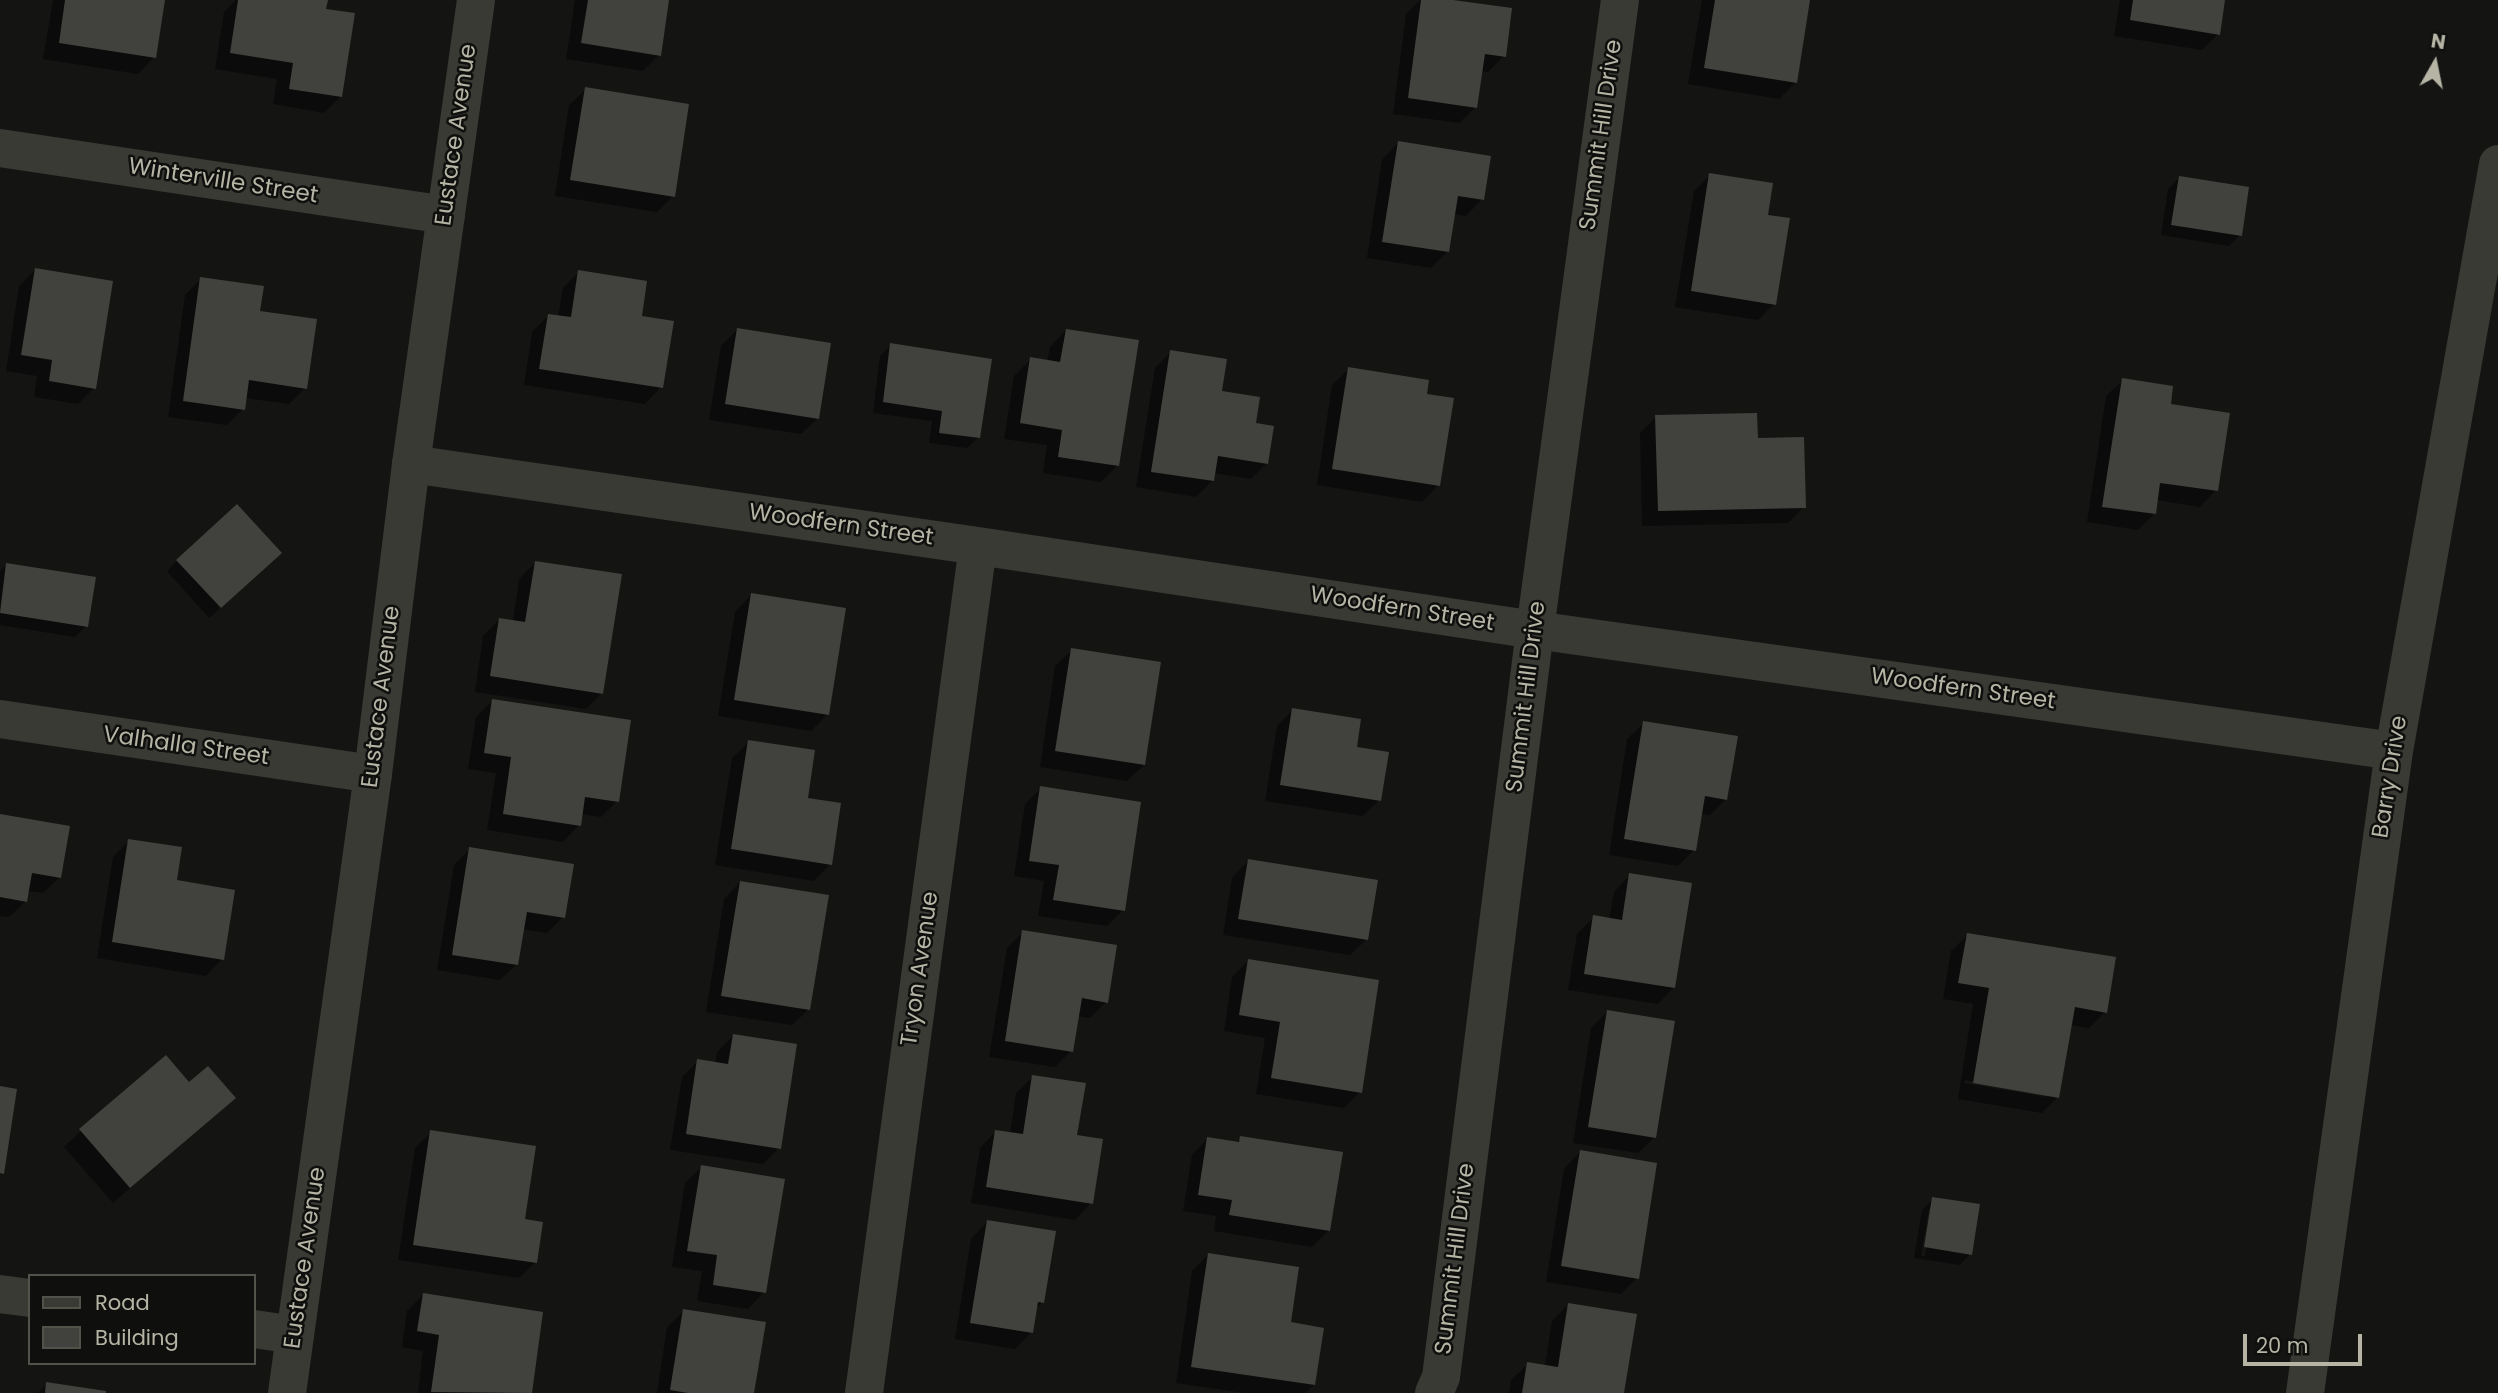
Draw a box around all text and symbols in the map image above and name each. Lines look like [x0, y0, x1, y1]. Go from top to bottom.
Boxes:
text: N [2429, 27, 2448, 56]
north arrow [2400, 28, 2470, 98]
street label: Summit Hill Drive [1575, 38, 1629, 232]
street label: Eustace Avenue [431, 42, 483, 228]
street label: Winterville Street [126, 153, 320, 211]
street label: Woodfern Street [747, 499, 935, 553]
street label: Woodfern Street [1308, 582, 1496, 638]
street label: Summit Hill Drive [1502, 600, 1552, 794]
street label: Eustace Avenue [357, 604, 407, 790]
street label: Woodfern Street [1869, 663, 2057, 717]
street label: Barry Drive [2368, 714, 2414, 840]
street label: Valhalla Street [101, 722, 271, 772]
street label: Tryon Avenue [896, 890, 946, 1048]
street label: Summit Hill Drive [1431, 1162, 1481, 1356]
street label: Eustace Avenue [280, 1165, 332, 1351]
legend [28, 1274, 256, 1365]
text: Road [95, 1288, 150, 1317]
scale bar [2246, 1320, 2365, 1364]
text: Building [95, 1323, 179, 1352]
text: 20 m [2256, 1331, 2309, 1360]

